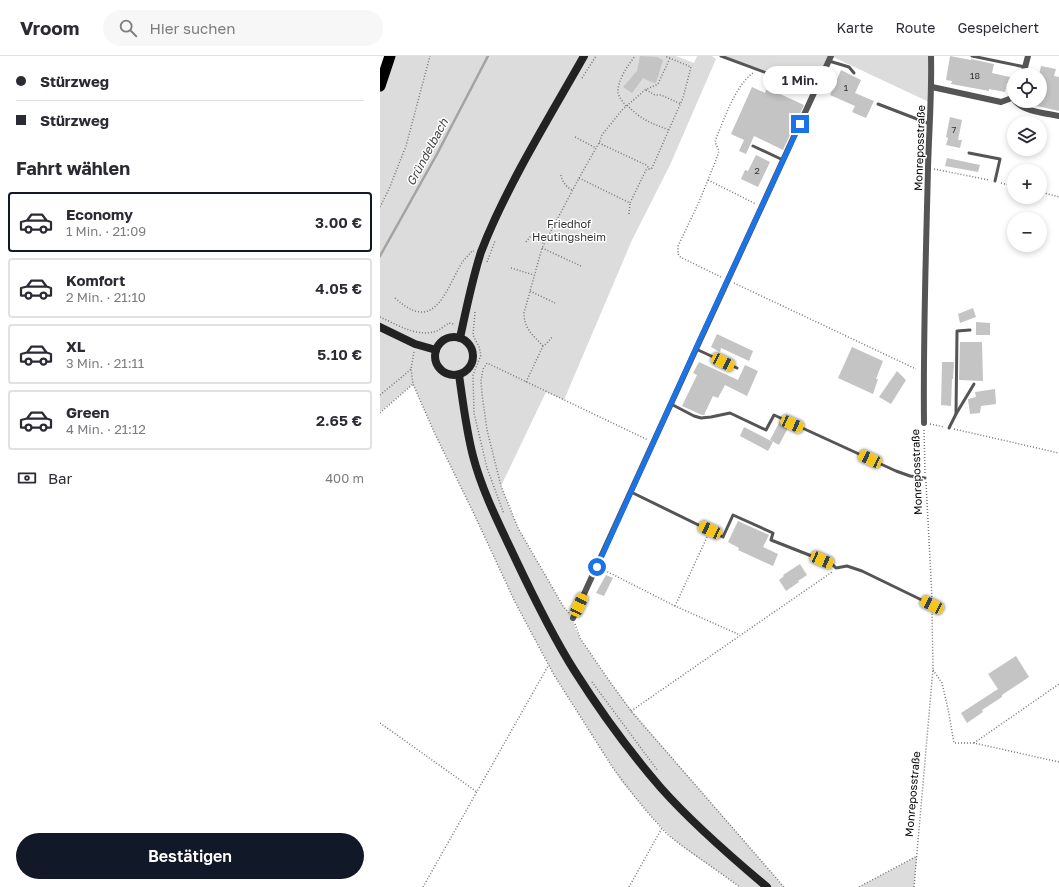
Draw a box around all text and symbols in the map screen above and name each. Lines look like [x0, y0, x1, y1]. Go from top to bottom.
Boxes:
search box [103, 10, 383, 46]
text: Vroom [20, 16, 79, 39]
icon: search [117, 17, 139, 39]
text: Hier suchen [149, 19, 235, 37]
text: Karte [837, 19, 873, 36]
text: Route [895, 19, 935, 36]
text: Gespeichert [957, 19, 1039, 36]
callout: 1 Min. [763, 66, 837, 94]
map controls [1007, 68, 1047, 252]
button: locate [1007, 68, 1047, 108]
house number: 18 [970, 70, 980, 81]
text: Stürzweg [40, 72, 109, 90]
text: 1 Min. [782, 72, 818, 88]
house number: 1 [844, 82, 849, 93]
street label: Monreposstraße [911, 105, 927, 191]
text: Stürzweg [40, 111, 109, 129]
water label: Gründelbach [403, 115, 451, 188]
route end [791, 115, 809, 133]
button: layers [1007, 116, 1047, 156]
house number: 7 [952, 124, 957, 135]
text: Fahrt wählen [16, 157, 130, 179]
button: + [1007, 164, 1047, 204]
house number: 2 [754, 165, 760, 176]
icon: car [18, 204, 54, 240]
text: Economy [66, 205, 133, 223]
button: − [1007, 212, 1047, 252]
text: 3.00 € [315, 213, 362, 231]
park label: Friedhof Heutingsheim [532, 217, 606, 243]
text: 1 Min. · 21:09 [66, 223, 146, 239]
icon: car [18, 270, 54, 306]
text: Komfort [66, 271, 125, 289]
text: 4.05 € [315, 279, 362, 297]
text: 2 Min. · 21:10 [66, 289, 146, 305]
icon: car [18, 336, 54, 372]
text: XL [66, 337, 85, 355]
text: 5.10 € [317, 345, 362, 363]
car [710, 351, 736, 373]
text: 3 Min. · 21:11 [66, 355, 144, 371]
icon: car [18, 402, 54, 438]
text: Green [66, 403, 109, 421]
text: 2.65 € [316, 411, 362, 429]
car [779, 414, 805, 434]
text: 4 Min. · 21:12 [66, 421, 146, 437]
street label: Monreposstraße [908, 429, 924, 515]
car [857, 448, 883, 470]
icon: cash [16, 467, 38, 489]
text: Bar [48, 469, 72, 487]
text: 400 m [325, 470, 364, 486]
car [697, 519, 723, 541]
car [809, 550, 835, 570]
route start [588, 558, 606, 576]
car [568, 592, 590, 618]
car [919, 594, 945, 616]
street label: Monreposstraße [902, 751, 922, 837]
button: Bestätigen [16, 833, 364, 879]

